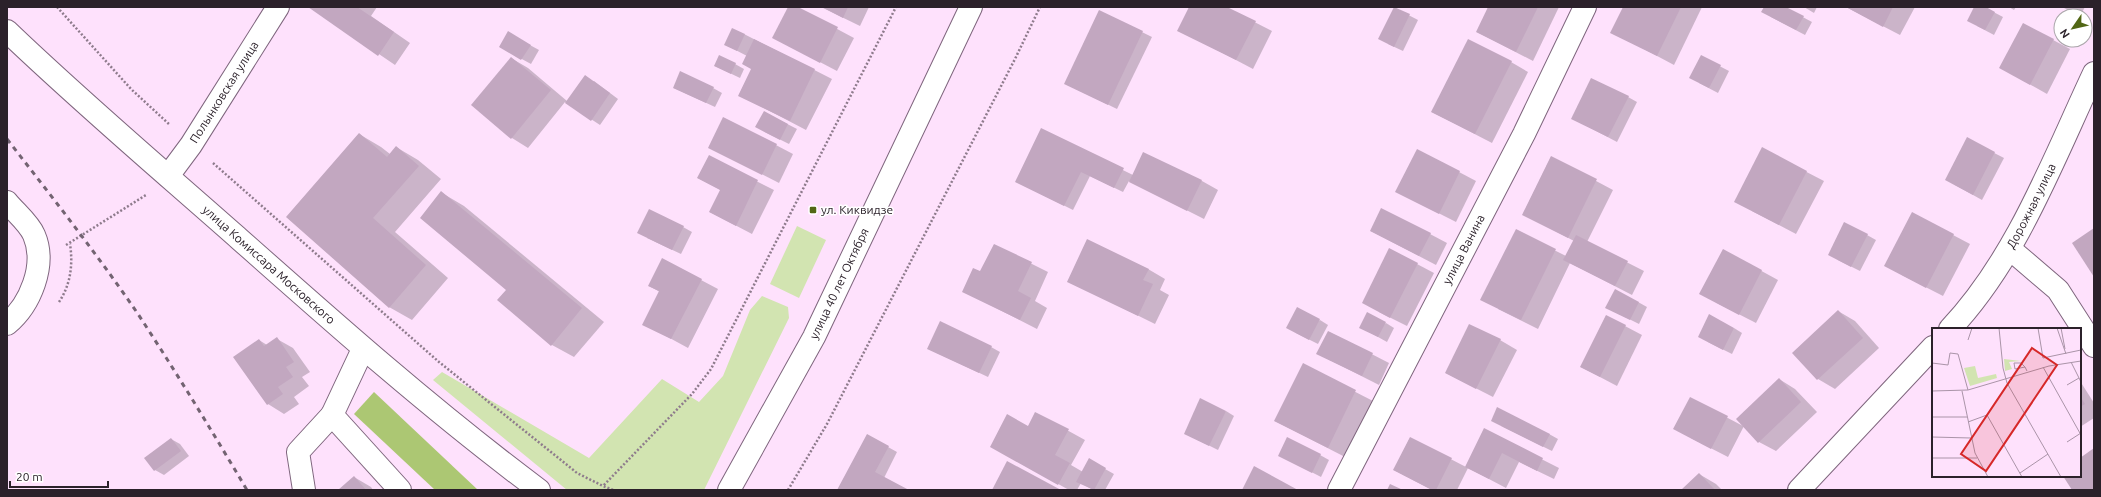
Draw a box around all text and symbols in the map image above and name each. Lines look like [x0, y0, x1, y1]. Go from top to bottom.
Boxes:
north arrow [2053, 8, 2093, 48]
text: N [2057, 27, 2072, 40]
street label: Полынковская улица [187, 39, 261, 145]
street label: Дорожная улица [2004, 161, 2058, 251]
street label: улица Комиссара Московского [200, 203, 338, 326]
place label: ул. Киквидзе [821, 203, 893, 216]
marker: ул. Киквидзе [808, 205, 818, 215]
street label: улица Ванина [1440, 212, 1487, 286]
street label: улица 40 лет Октября [807, 226, 871, 341]
inset map [1932, 328, 2081, 477]
scale bar [10, 463, 108, 489]
text: 20 m [16, 470, 43, 483]

